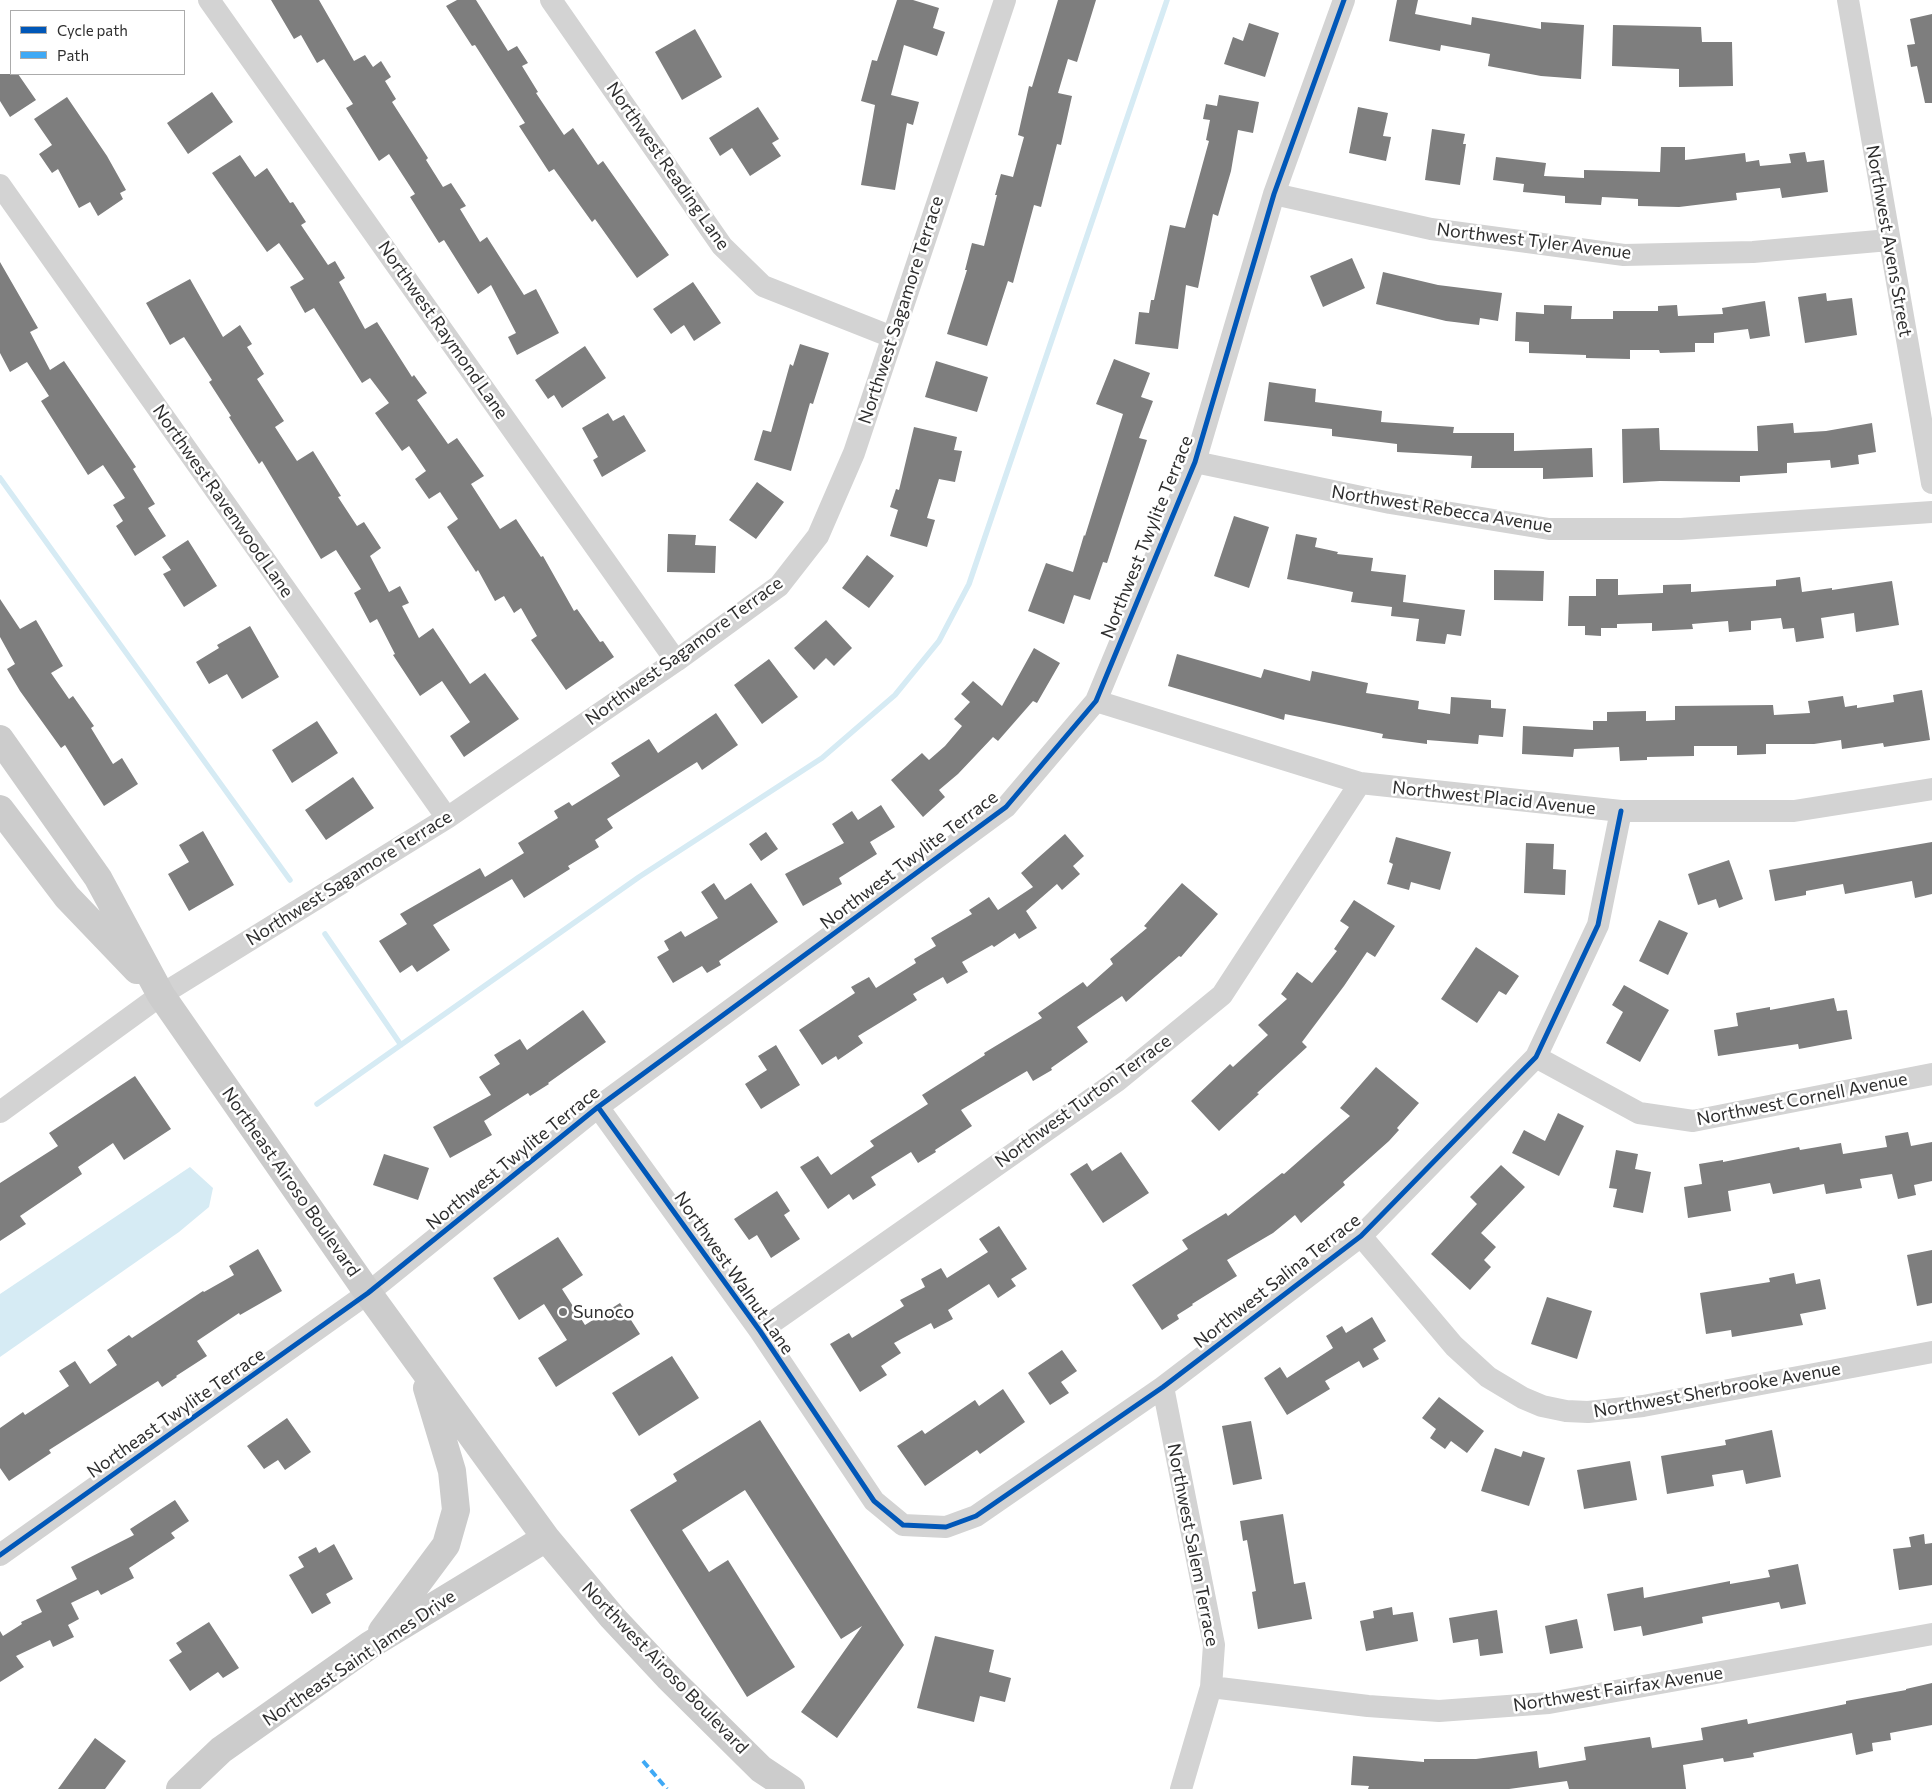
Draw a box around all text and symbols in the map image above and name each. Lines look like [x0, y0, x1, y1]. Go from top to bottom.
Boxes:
legend [10, 10, 185, 75]
text: Cycle path [57, 21, 128, 39]
text: Path [57, 46, 89, 64]
street label: Northwest Reading Lane [602, 78, 734, 254]
street label: Northwest Avens Street [1861, 143, 1917, 339]
street label: Northwest Sagamore Terrace [854, 193, 948, 427]
street label: Northwest Tyler Avenue [1435, 218, 1633, 264]
street label: Northwest Raymond Lane [373, 237, 513, 423]
street label: Northwest Ravenwood Lane [148, 400, 298, 602]
street label: Northwest Twylite Terrace [1096, 432, 1198, 642]
street label: Northwest Rebecca Avenue [1330, 481, 1554, 537]
street label: Northwest Sagamore Terrace [581, 572, 787, 730]
street label: Northwest Placid Avenue [1391, 777, 1597, 819]
street label: Northwest Twylite Terrace [816, 786, 1002, 934]
street label: Northwest Sagamore Terrace [242, 806, 456, 950]
street label: Northwest Turton Terrace [991, 1030, 1175, 1172]
street label: Northwest Cornell Avenue [1695, 1068, 1909, 1130]
street label: Northwest Twylite Terrace [422, 1081, 604, 1235]
street label: Northeast Airoso Boulevard [217, 1083, 365, 1281]
street label: Northwest Walnut Lane [670, 1187, 798, 1359]
street label: Northwest Salina Terrace [1189, 1209, 1365, 1353]
place label: Sunoco [573, 1301, 634, 1323]
marker: Sunoco [557, 1306, 569, 1318]
street label: Northeast Twylite Terrace [83, 1343, 269, 1483]
street label: Northwest Sherbrooke Avenue [1592, 1358, 1842, 1422]
street label: Northwest Salem Terrace [1163, 1442, 1223, 1648]
street label: Northwest Airoso Boulevard [577, 1578, 753, 1758]
street label: Northeast Saint James Drive [259, 1585, 459, 1731]
street label: Northwest Fairfax Avenue [1512, 1662, 1724, 1716]

